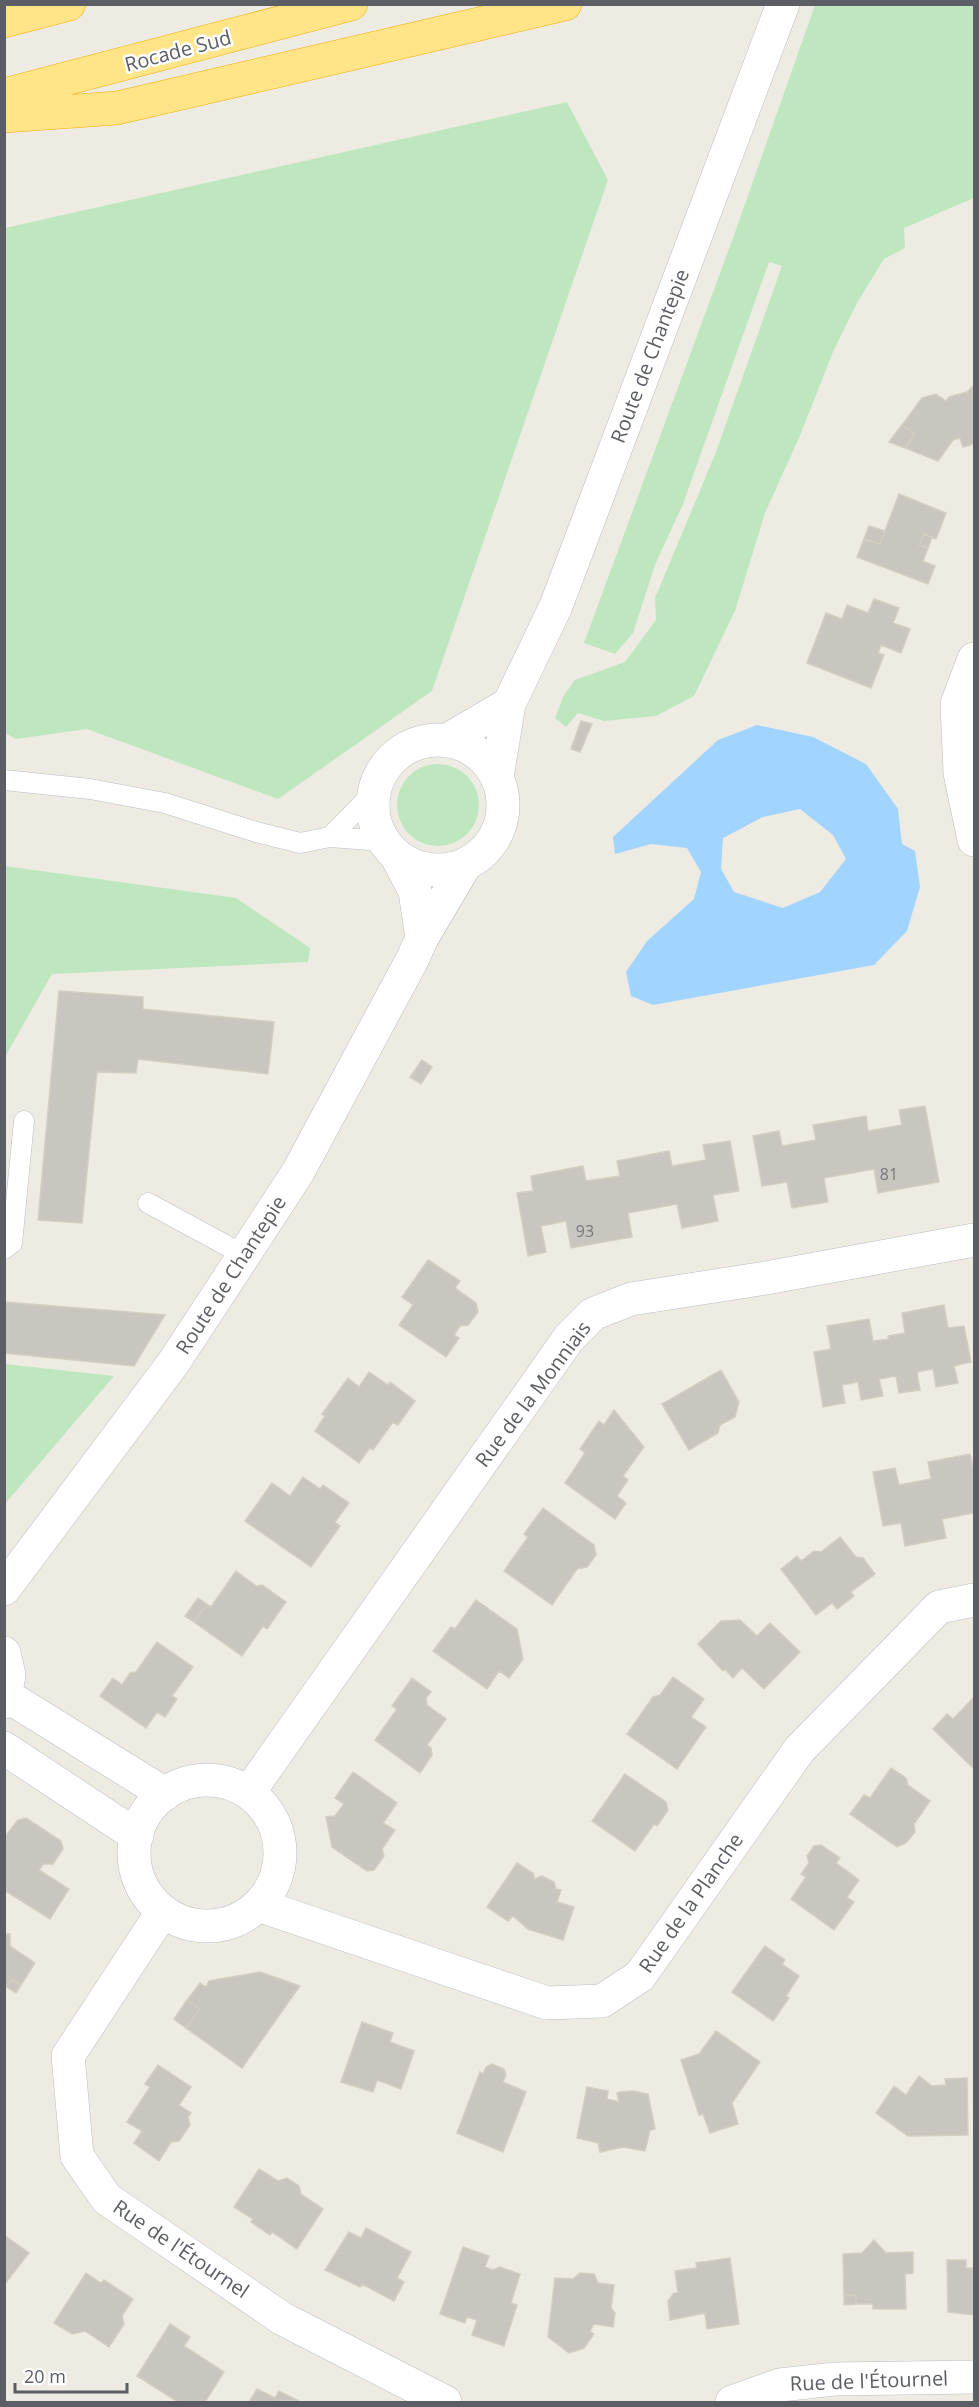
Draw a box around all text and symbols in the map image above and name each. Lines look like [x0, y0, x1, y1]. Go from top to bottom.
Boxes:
street label: Rocade Sud [122, 23, 234, 78]
street label: Route de Chantepie [604, 265, 695, 447]
house number: 81 [880, 1163, 898, 1185]
street label: Route de Chantepie [169, 1190, 292, 1359]
house number: 93 [576, 1220, 594, 1242]
street label: Rue de la Monniais [469, 1315, 596, 1472]
street label: Rue de la Planche [632, 1828, 749, 1978]
street label: Rue de l'Étournel [108, 2193, 254, 2304]
scale bar [15, 2356, 128, 2394]
text: 20 m [24, 2364, 66, 2388]
street label: Rue de l'Étournel [789, 2364, 949, 2397]

